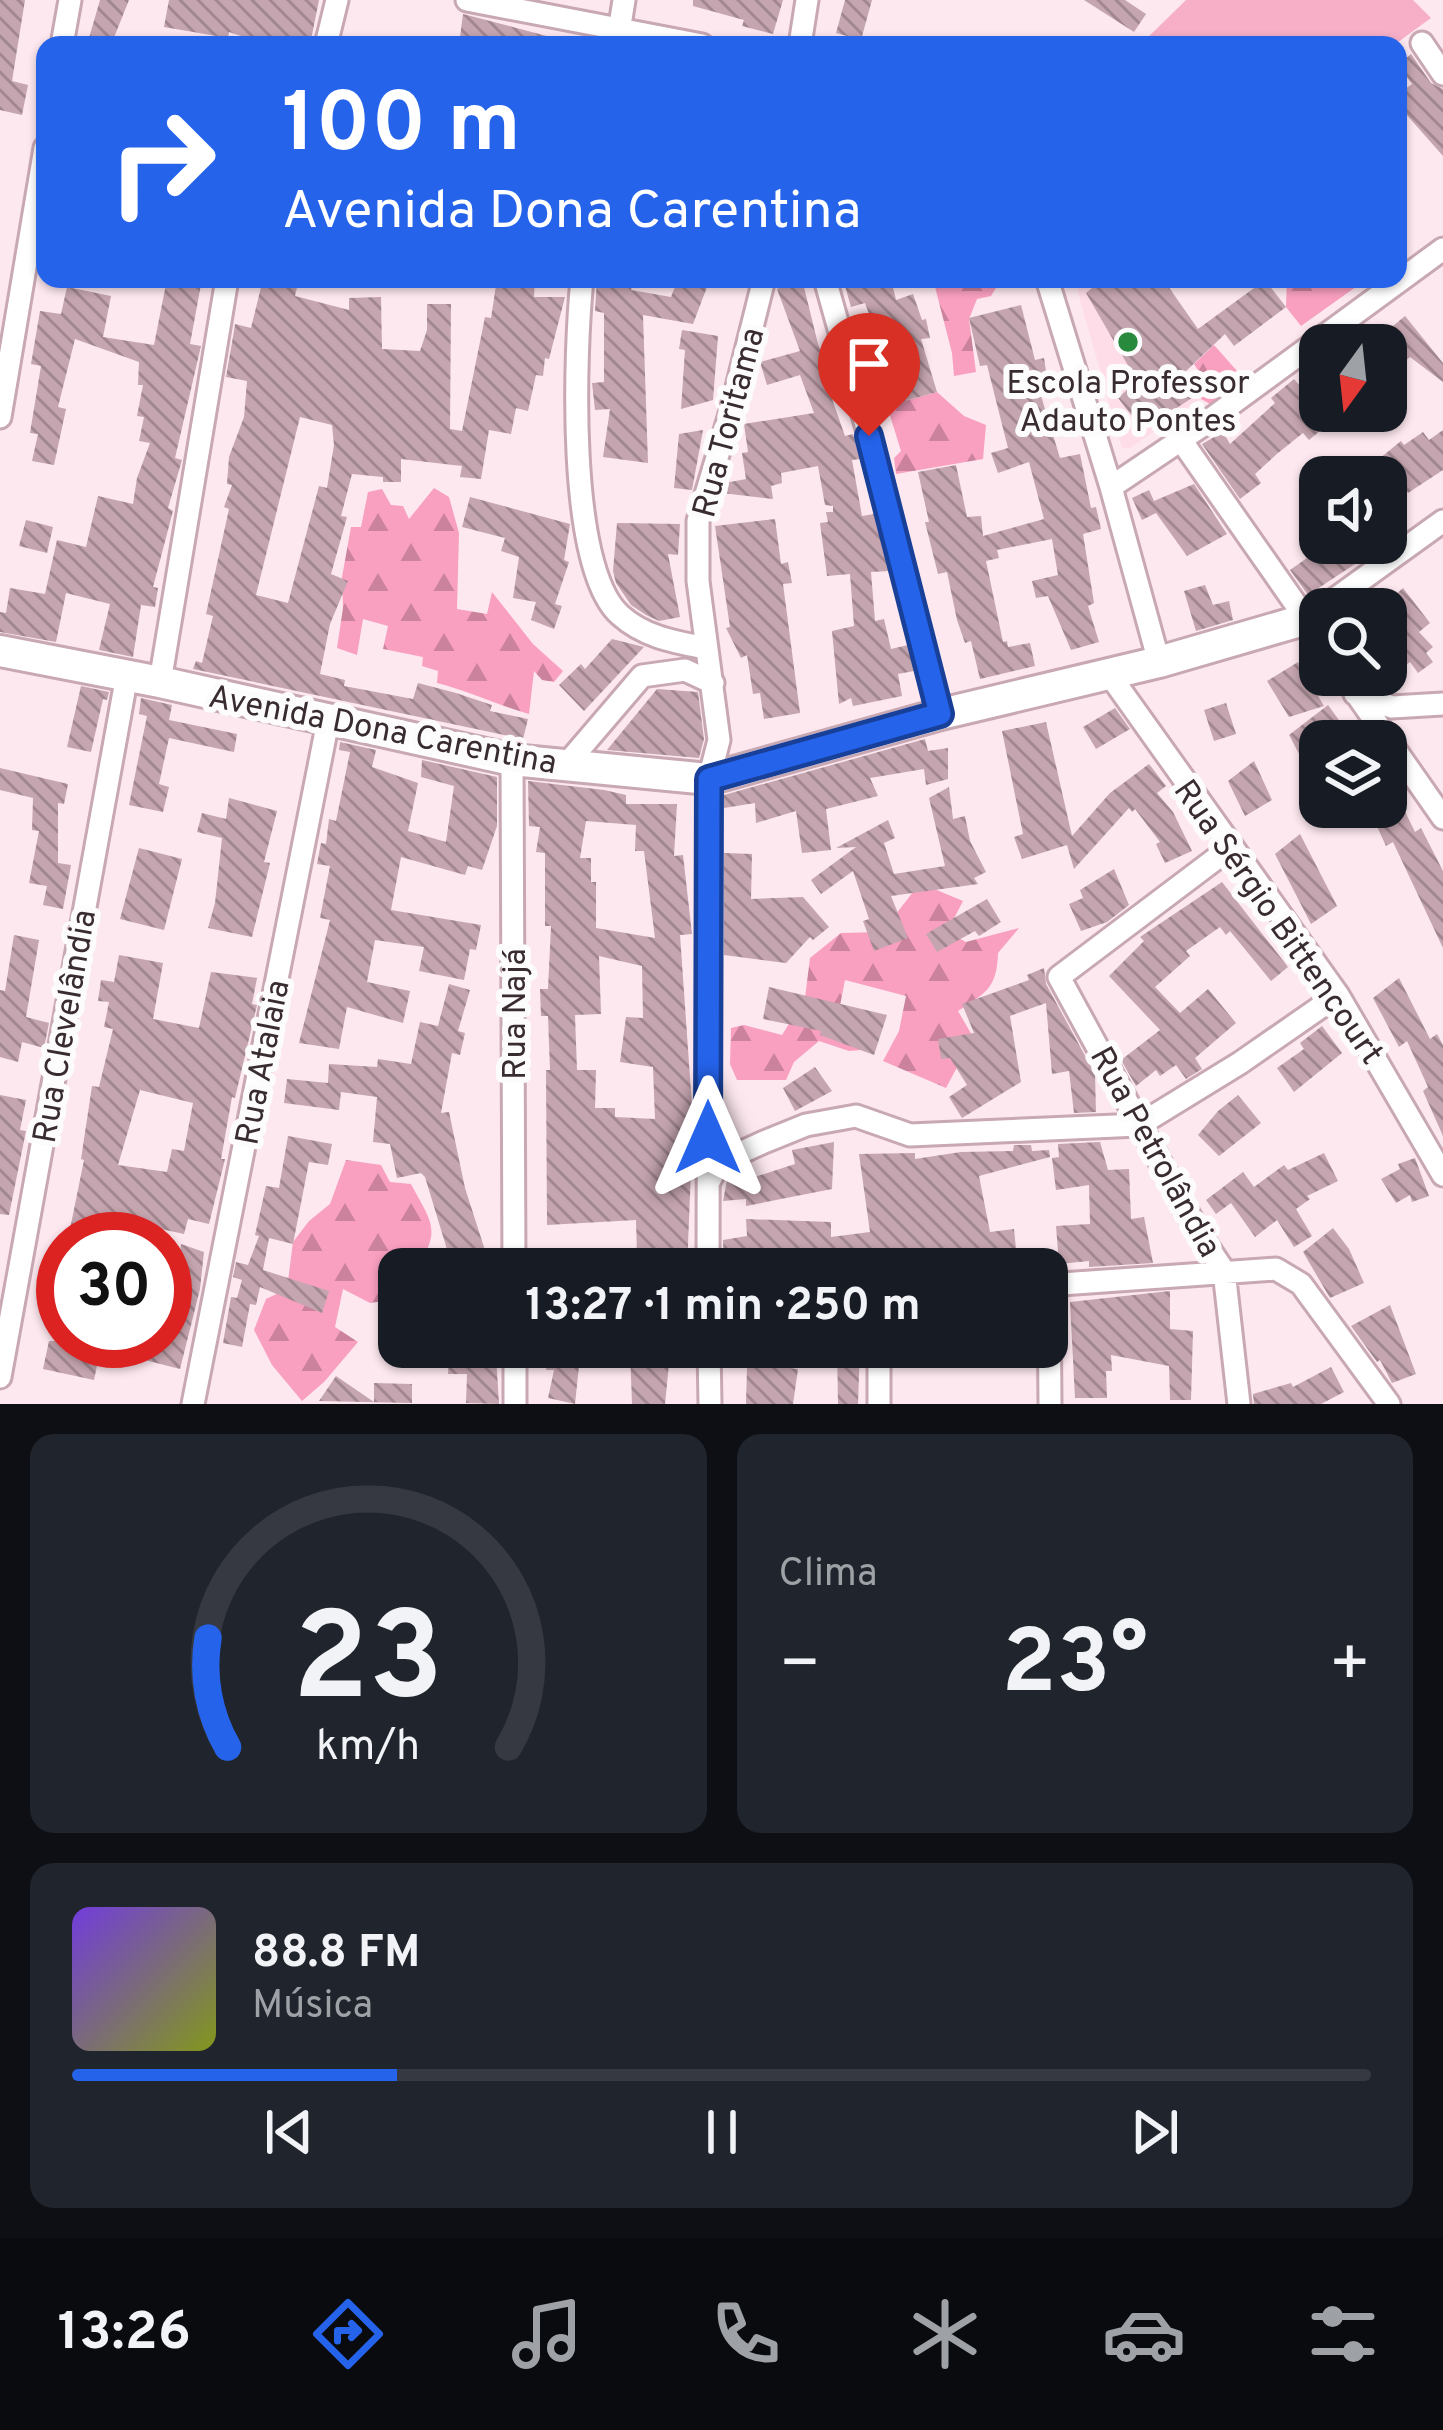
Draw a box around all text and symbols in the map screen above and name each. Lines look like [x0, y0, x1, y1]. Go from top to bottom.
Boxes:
text: 100 m [282, 75, 521, 181]
icon: right [84, 84, 240, 240]
text: Avenida Dona Carentina [282, 179, 861, 248]
pin [818, 313, 920, 436]
street label: Rua Toritama [685, 323, 776, 523]
north arrow [1299, 324, 1407, 432]
map controls [1299, 324, 1407, 828]
marker: Escola Professor Adauto Pontes [1115, 329, 1141, 355]
icon: arrive [836, 331, 902, 397]
place label: Escola Professor Adauto Pontes [1006, 364, 1250, 444]
button: sound [1299, 456, 1407, 564]
button: search [1299, 588, 1407, 696]
street label: Avenida Dona Carentina [204, 678, 560, 786]
button: layers [1299, 720, 1407, 828]
street label: Rua Sérgio Bittencourt [1162, 773, 1391, 1074]
street label: Rua Clevelândia [26, 907, 108, 1147]
street label: Rua Najá [496, 948, 538, 1080]
street label: Rua Atalaia [228, 977, 302, 1149]
street label: Rua Petrolândia [1078, 1040, 1229, 1266]
position arrow [645, 1075, 771, 1201]
speed limit sign: 30 [36, 1212, 192, 1368]
text: 13:27 · 1 min · 250 m [525, 1279, 921, 1336]
text: Clima [779, 1551, 878, 1600]
text: 23 [293, 1586, 444, 1744]
text: 23° [1002, 1611, 1148, 1724]
text: − [779, 1626, 821, 1709]
text: + [1328, 1626, 1371, 1709]
text: km/h [316, 1720, 420, 1774]
text: 88.8 FM [252, 1926, 420, 1983]
text: Música [252, 1983, 373, 2032]
icon: previous [256, 2099, 322, 2165]
icon: pause [689, 2099, 755, 2165]
icon: next [1122, 2099, 1188, 2165]
icon: directions [306, 2292, 390, 2376]
icon: music [505, 2292, 589, 2376]
icon: phone [704, 2292, 788, 2376]
icon: climate [903, 2292, 987, 2376]
icon: car [1102, 2292, 1186, 2376]
icon: filters [1301, 2292, 1385, 2376]
text: 13:26 [58, 2300, 191, 2369]

